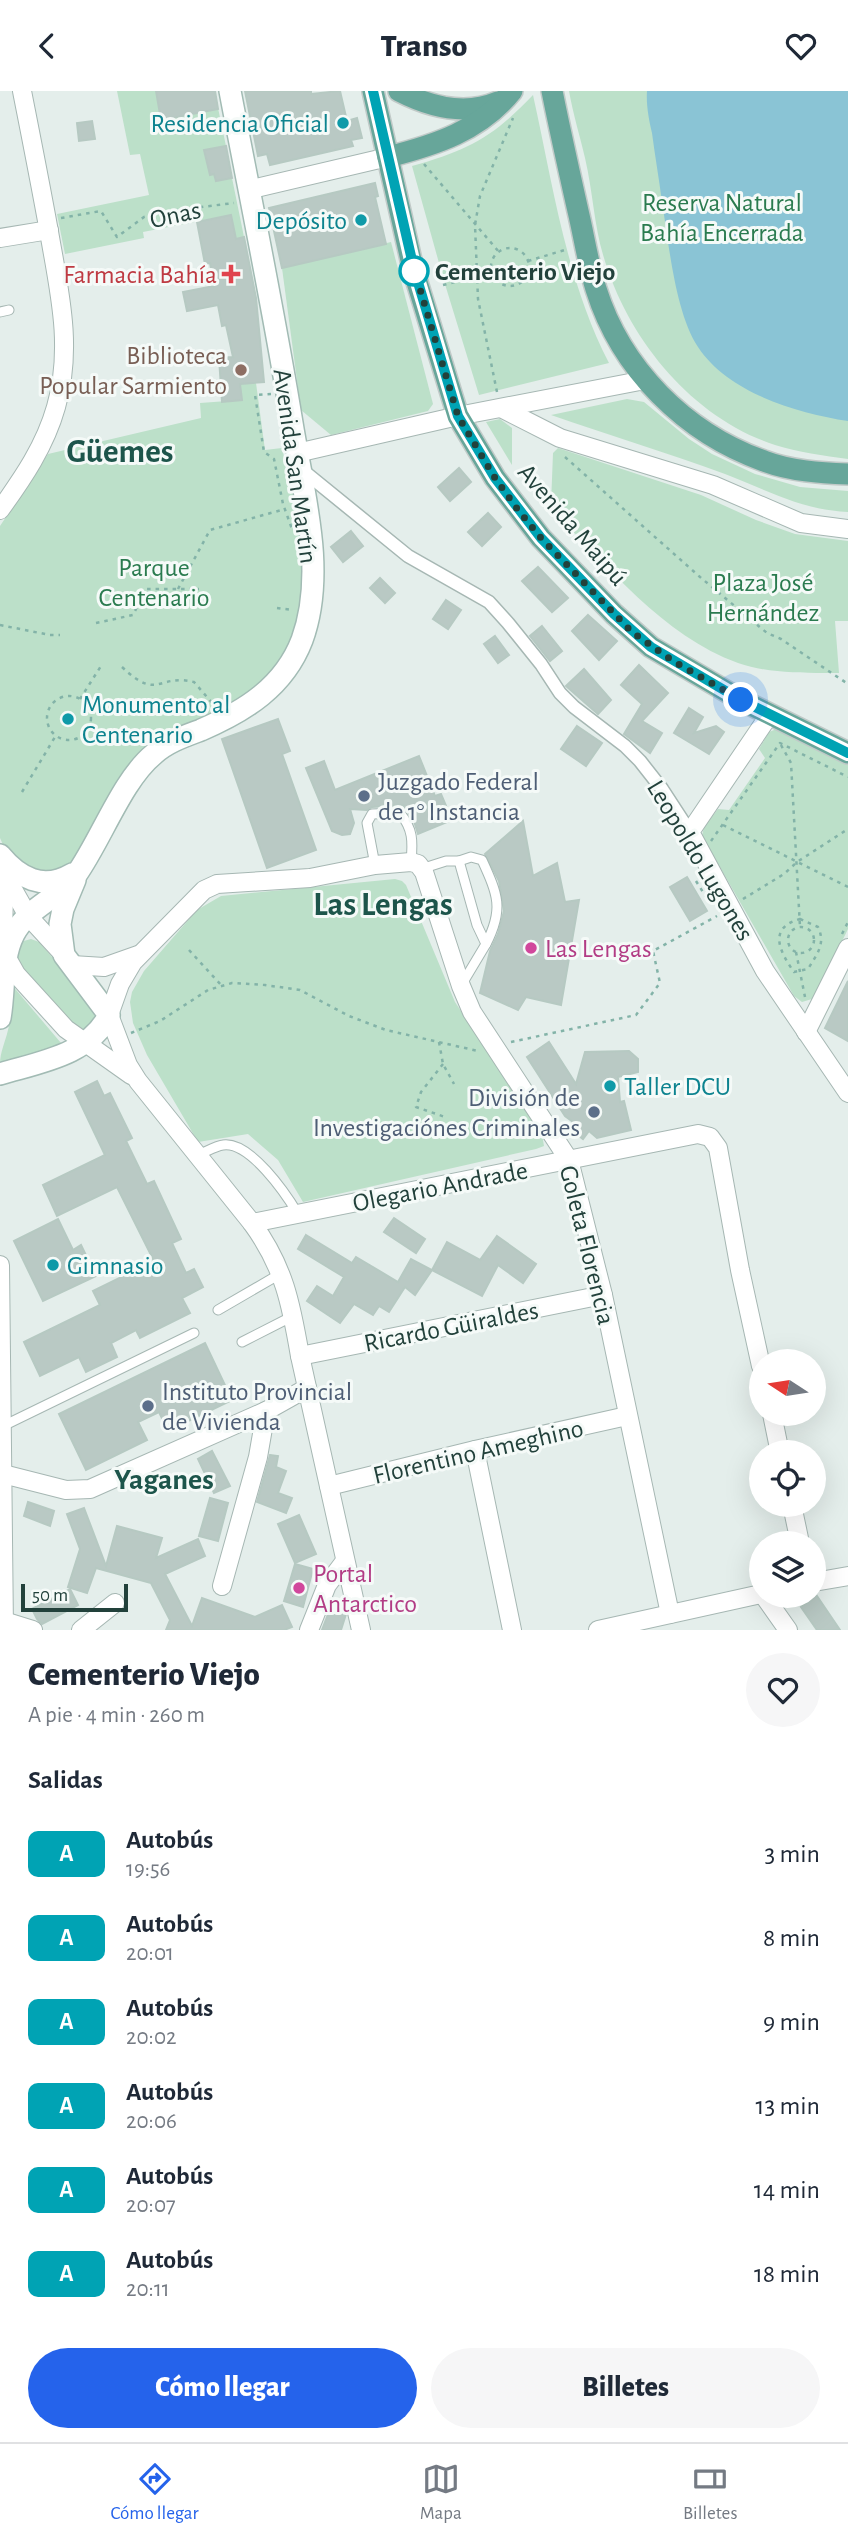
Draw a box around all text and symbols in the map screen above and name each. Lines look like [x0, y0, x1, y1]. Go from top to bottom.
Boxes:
icon: back [28, 27, 66, 65]
icon: heart [782, 27, 820, 65]
text: Transo [381, 30, 467, 62]
place label: Residencia Oficial [150, 111, 329, 137]
marker: Residencia Oficial [335, 115, 351, 131]
park label: Reserva Natural Bahía Encerrada [640, 190, 804, 246]
street label: Onas [147, 197, 203, 233]
place label: Depósito [256, 208, 347, 234]
marker: Depósito [353, 212, 369, 228]
marker: Cementerio Viejo [399, 256, 429, 286]
place label: Cementerio Viejo [435, 259, 616, 285]
place label: Farmacia Bahía [63, 262, 217, 288]
marker: Farmacia Bahía [223, 266, 239, 282]
place label: Biblioteca Popular Sarmiento [39, 343, 227, 399]
marker: Biblioteca Popular Sarmiento [233, 362, 249, 378]
street label: Avenida San Martín [268, 367, 322, 565]
district label: Güemes [67, 436, 173, 469]
street label: Avenida Maipú [513, 459, 632, 590]
park label: Parque Centenario [99, 555, 209, 611]
park label: Plaza José Hernández [707, 570, 819, 626]
your location [723, 682, 758, 717]
place label: Monumento al Centenario [82, 692, 231, 748]
marker: Monumento al Centenario [60, 711, 76, 727]
place label: Juzgado Federal de 1° Instancia [378, 769, 539, 825]
street label: Leopoldo Lugones [642, 776, 758, 945]
marker: Juzgado Federal de 1° Instancia [356, 788, 372, 804]
district label: Las Lengas [313, 889, 453, 922]
place label: Las Lengas [545, 936, 652, 962]
marker: Las Lengas [523, 940, 539, 956]
place label: Taller DCU [624, 1074, 731, 1100]
marker: Taller DCU [602, 1078, 618, 1094]
place label: División de Investigaciónes Criminales [313, 1085, 580, 1141]
marker: División de Investigaciónes Criminales [586, 1104, 602, 1120]
street label: Olegario Andrade [350, 1157, 530, 1217]
street label: Goleta Florencia [555, 1163, 619, 1328]
place label: Gimnasio [67, 1253, 164, 1279]
marker: Gimnasio [45, 1257, 61, 1273]
street label: Ricardo Güiraldes [362, 1297, 541, 1357]
north arrow [749, 1349, 826, 1426]
map controls [749, 1349, 826, 1608]
place label: Instituto Provincial de Vivienda [162, 1379, 352, 1435]
marker: Instituto Provincial de Vivienda [140, 1398, 156, 1414]
street label: Florentino Ameghino [371, 1415, 586, 1489]
button: locate [749, 1440, 826, 1517]
district label: Yaganes [114, 1465, 214, 1495]
button: layers [749, 1531, 826, 1608]
place label: Portal Antarctico [313, 1561, 417, 1617]
marker: Portal Antarctico [291, 1580, 307, 1596]
scale bar [21, 1581, 128, 1613]
text: 50 m [32, 1586, 68, 1605]
button: heart [746, 1653, 820, 1727]
text: Cementerio Viejo [28, 1659, 260, 1692]
text: A pie · 4 min · 260 m [28, 1704, 205, 1727]
text: Salidas [28, 1767, 103, 1793]
text: Autobús [126, 1827, 213, 1853]
text: 3 min [764, 1841, 820, 1867]
text: A [59, 1842, 74, 1866]
text: 19:56 [126, 1858, 170, 1881]
text: Autobús [126, 1911, 213, 1937]
text: 8 min [763, 1925, 820, 1951]
text: A [59, 1926, 74, 1950]
text: 20:01 [126, 1942, 174, 1965]
text: Autobús [126, 1995, 213, 2021]
text: 9 min [763, 2009, 820, 2035]
text: A [59, 2010, 74, 2034]
text: 20:02 [126, 2026, 177, 2049]
text: Autobús [126, 2079, 213, 2105]
text: 13 min [756, 2093, 820, 2119]
text: A [59, 2094, 74, 2118]
text: 20:06 [126, 2110, 177, 2133]
text: Autobús [126, 2163, 213, 2189]
text: 14 min [754, 2177, 820, 2203]
text: A [59, 2178, 74, 2202]
text: 20:07 [126, 2194, 176, 2217]
text: Autobús [126, 2247, 213, 2273]
text: 18 min [754, 2261, 820, 2287]
text: A [59, 2262, 74, 2286]
text: 20:11 [126, 2278, 170, 2301]
button: Cómo llegar [28, 2348, 417, 2428]
button: Billetes [431, 2348, 820, 2428]
tab: Cómo llegar [111, 2460, 199, 2525]
tab: Mapa [420, 2460, 462, 2525]
tab: Billetes [683, 2460, 737, 2525]

